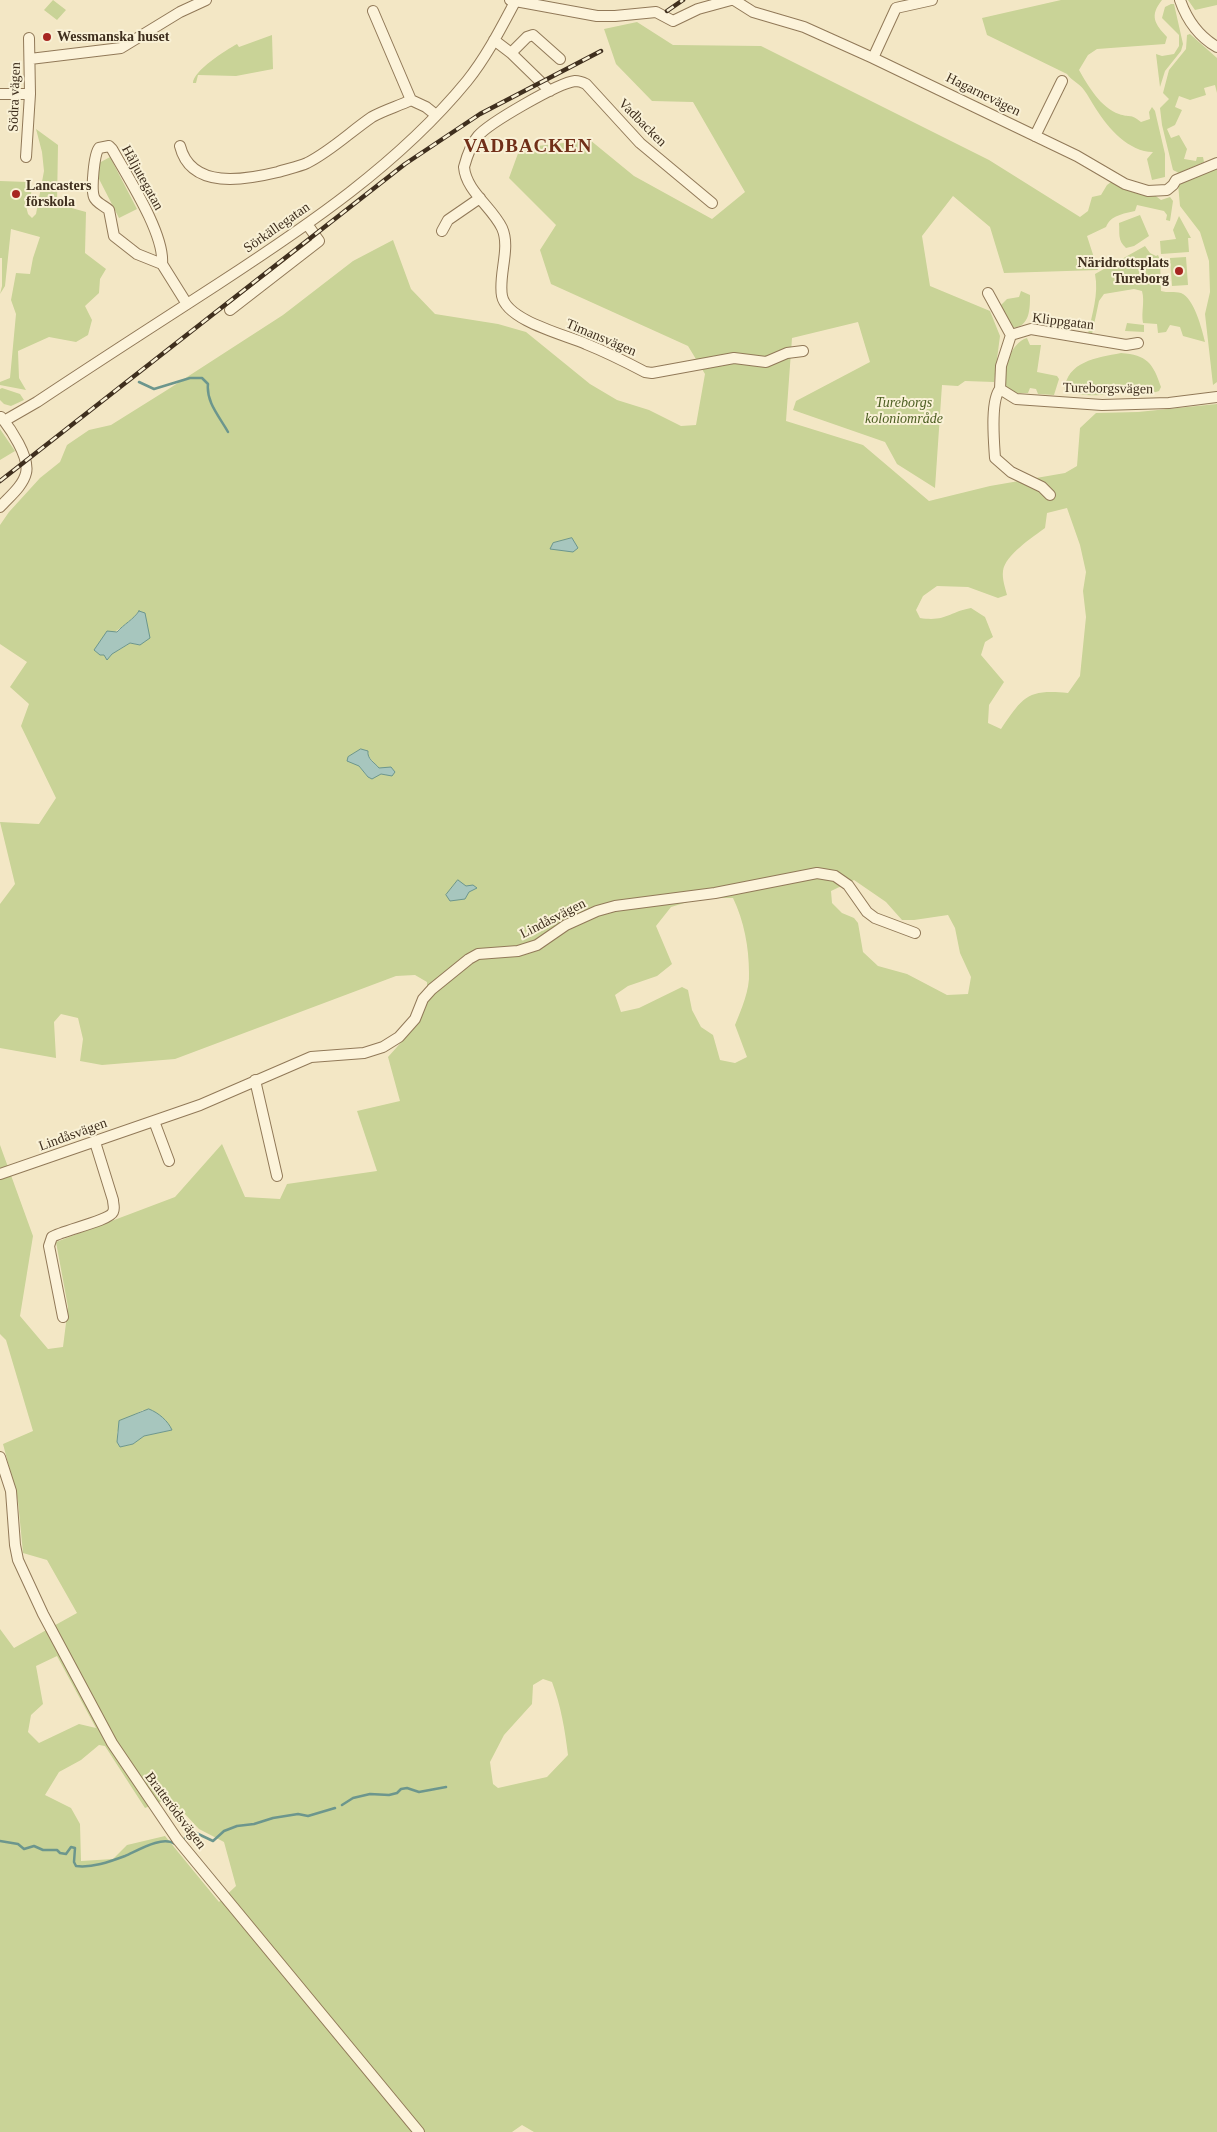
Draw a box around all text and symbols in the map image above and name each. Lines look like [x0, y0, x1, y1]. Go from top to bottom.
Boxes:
place label: Wessmanska huset [57, 29, 169, 45]
marker: Wessmanska huset [41, 31, 53, 43]
street label: Södra vägen [5, 62, 25, 132]
street label: Hagarnevägen [943, 70, 1023, 120]
street label: Vadbacken [614, 95, 670, 151]
district label: VADBACKEN [462, 136, 594, 158]
street label: Håljutegatan [117, 143, 167, 213]
place label: Lancasters förskola [26, 178, 91, 210]
marker: Lancasters förskola [10, 188, 22, 200]
street label: Sörkällegatan [241, 199, 313, 257]
place label: Näridrottsplats Tureborg [1077, 255, 1169, 288]
marker: Näridrottsplats Tureborg [1173, 265, 1185, 277]
street label: Klippgatan [1031, 310, 1095, 334]
street label: Timansvägen [563, 316, 639, 360]
street label: Tureborgsvägen [1063, 380, 1153, 398]
park label: Tureborgs koloniområde [865, 395, 943, 428]
street label: Lindåsvägen [517, 895, 589, 943]
street label: Lindåsvägen [37, 1115, 109, 1155]
street label: Bratterödsvägen [141, 1769, 209, 1853]

